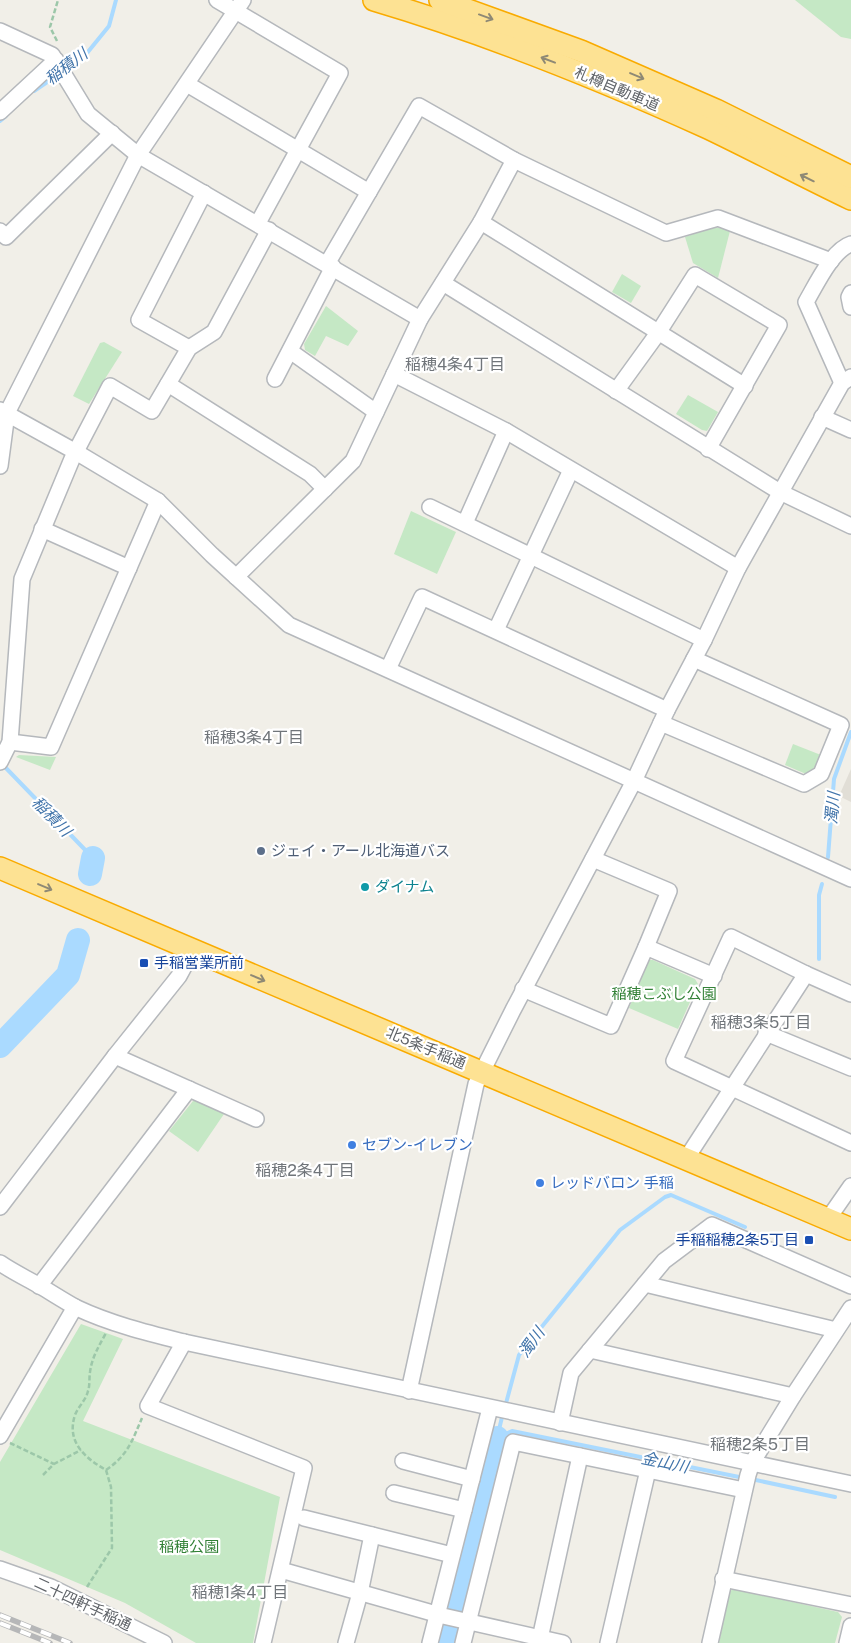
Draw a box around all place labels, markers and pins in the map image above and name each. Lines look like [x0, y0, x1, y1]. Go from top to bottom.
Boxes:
place label: ジェイ・アール北海道バス [271, 842, 450, 859]
marker: ジェイ・アール北海道バス [255, 845, 267, 857]
place label: ダイナム [375, 878, 434, 895]
marker: ダイナム [359, 881, 371, 893]
place label: 手稲営業所前 [154, 954, 244, 971]
marker: 手稲営業所前 [138, 957, 150, 969]
place label: セブン-イレブン [362, 1136, 473, 1153]
marker: セブン-イレブン [346, 1139, 358, 1151]
place label: レッドバロン 手稲 [550, 1174, 674, 1191]
marker: レッドバロン 手稲 [534, 1177, 546, 1189]
place label: 手稲稲穂2条5丁目 [675, 1231, 799, 1248]
marker: 手稲稲穂2条5丁目 [803, 1234, 815, 1246]

